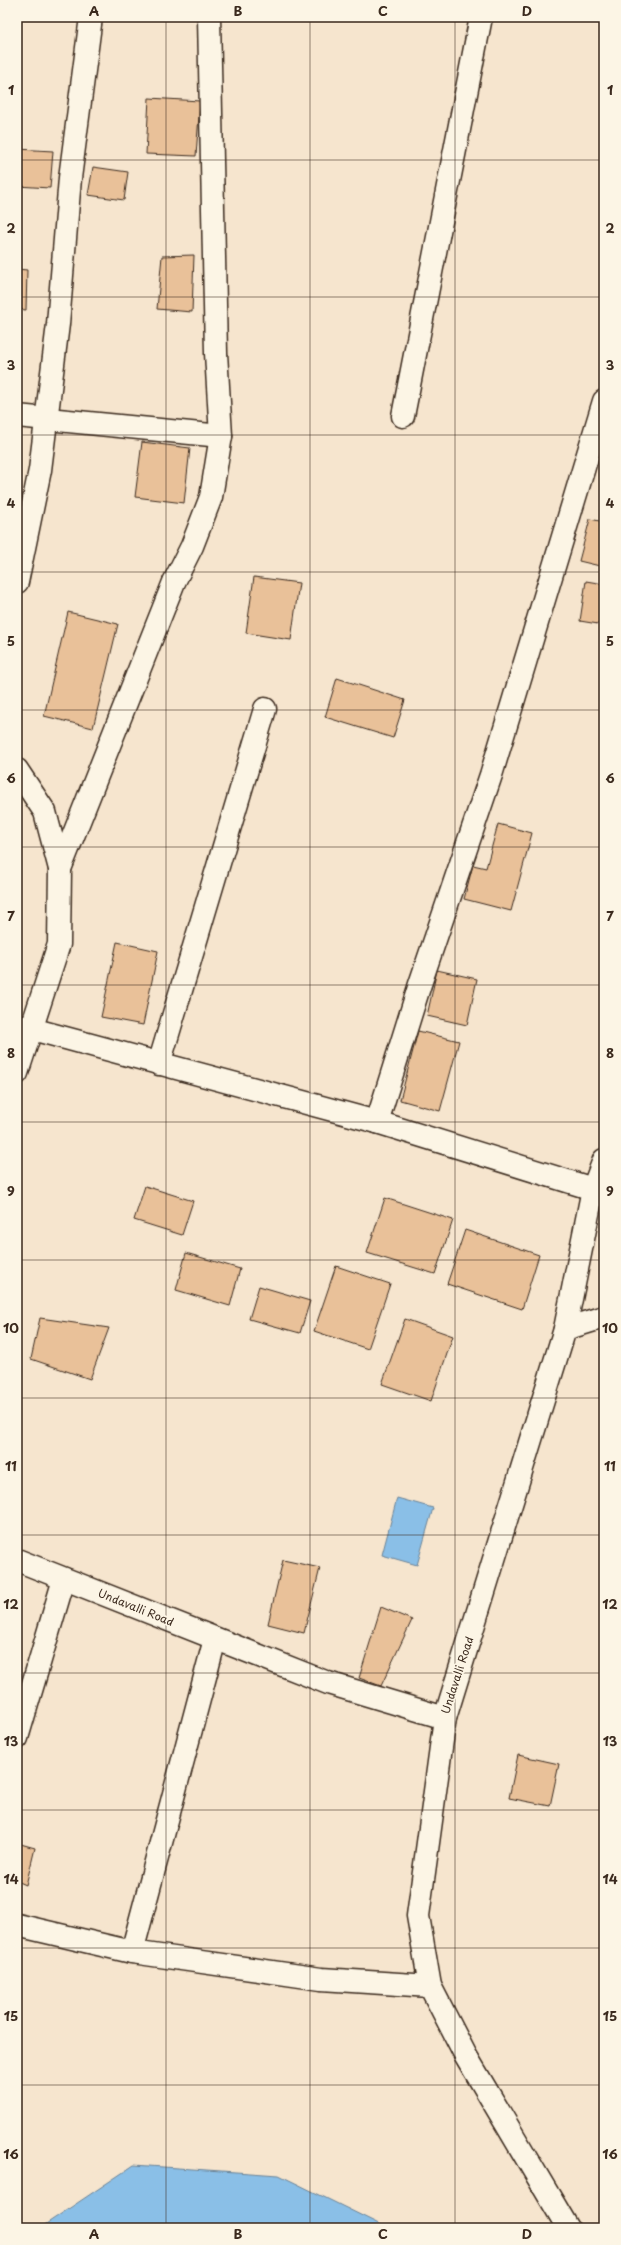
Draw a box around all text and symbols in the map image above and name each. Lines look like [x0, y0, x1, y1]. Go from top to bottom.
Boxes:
text: A [89, 1, 99, 20]
text: B [234, 1, 243, 20]
text: C [378, 1, 388, 20]
text: D [522, 1, 532, 20]
text: 1 [8, 80, 14, 99]
text: 1 [607, 80, 613, 99]
text: 2 [6, 218, 16, 237]
text: 2 [605, 218, 615, 237]
text: 3 [7, 355, 16, 374]
text: 3 [606, 355, 615, 374]
text: 4 [7, 493, 16, 512]
text: 4 [606, 493, 615, 512]
text: 5 [7, 631, 15, 650]
text: 5 [606, 631, 614, 650]
text: 6 [6, 768, 16, 787]
text: 6 [605, 768, 615, 787]
text: 7 [7, 906, 15, 925]
text: 7 [606, 906, 614, 925]
text: 8 [7, 1043, 15, 1062]
text: 8 [606, 1043, 614, 1062]
text: 9 [7, 1181, 15, 1200]
text: 9 [606, 1181, 614, 1200]
text: 10 [3, 1318, 19, 1337]
text: 10 [602, 1318, 618, 1337]
text: 11 [5, 1456, 17, 1475]
text: 11 [604, 1456, 616, 1475]
street label: Undavalli Road [96, 1584, 176, 1630]
text: 12 [3, 1594, 19, 1613]
text: 12 [602, 1594, 618, 1613]
street label: Undavalli Road [436, 1634, 478, 1716]
text: 13 [4, 1731, 19, 1750]
text: 13 [603, 1731, 618, 1750]
text: 14 [3, 1869, 19, 1888]
text: 14 [602, 1869, 618, 1888]
text: 15 [4, 2006, 18, 2025]
text: 15 [603, 2006, 617, 2025]
text: 16 [3, 2144, 19, 2163]
text: 16 [602, 2144, 618, 2163]
text: A [89, 2224, 99, 2243]
text: B [234, 2224, 243, 2243]
text: C [378, 2224, 388, 2243]
text: D [522, 2224, 532, 2243]

